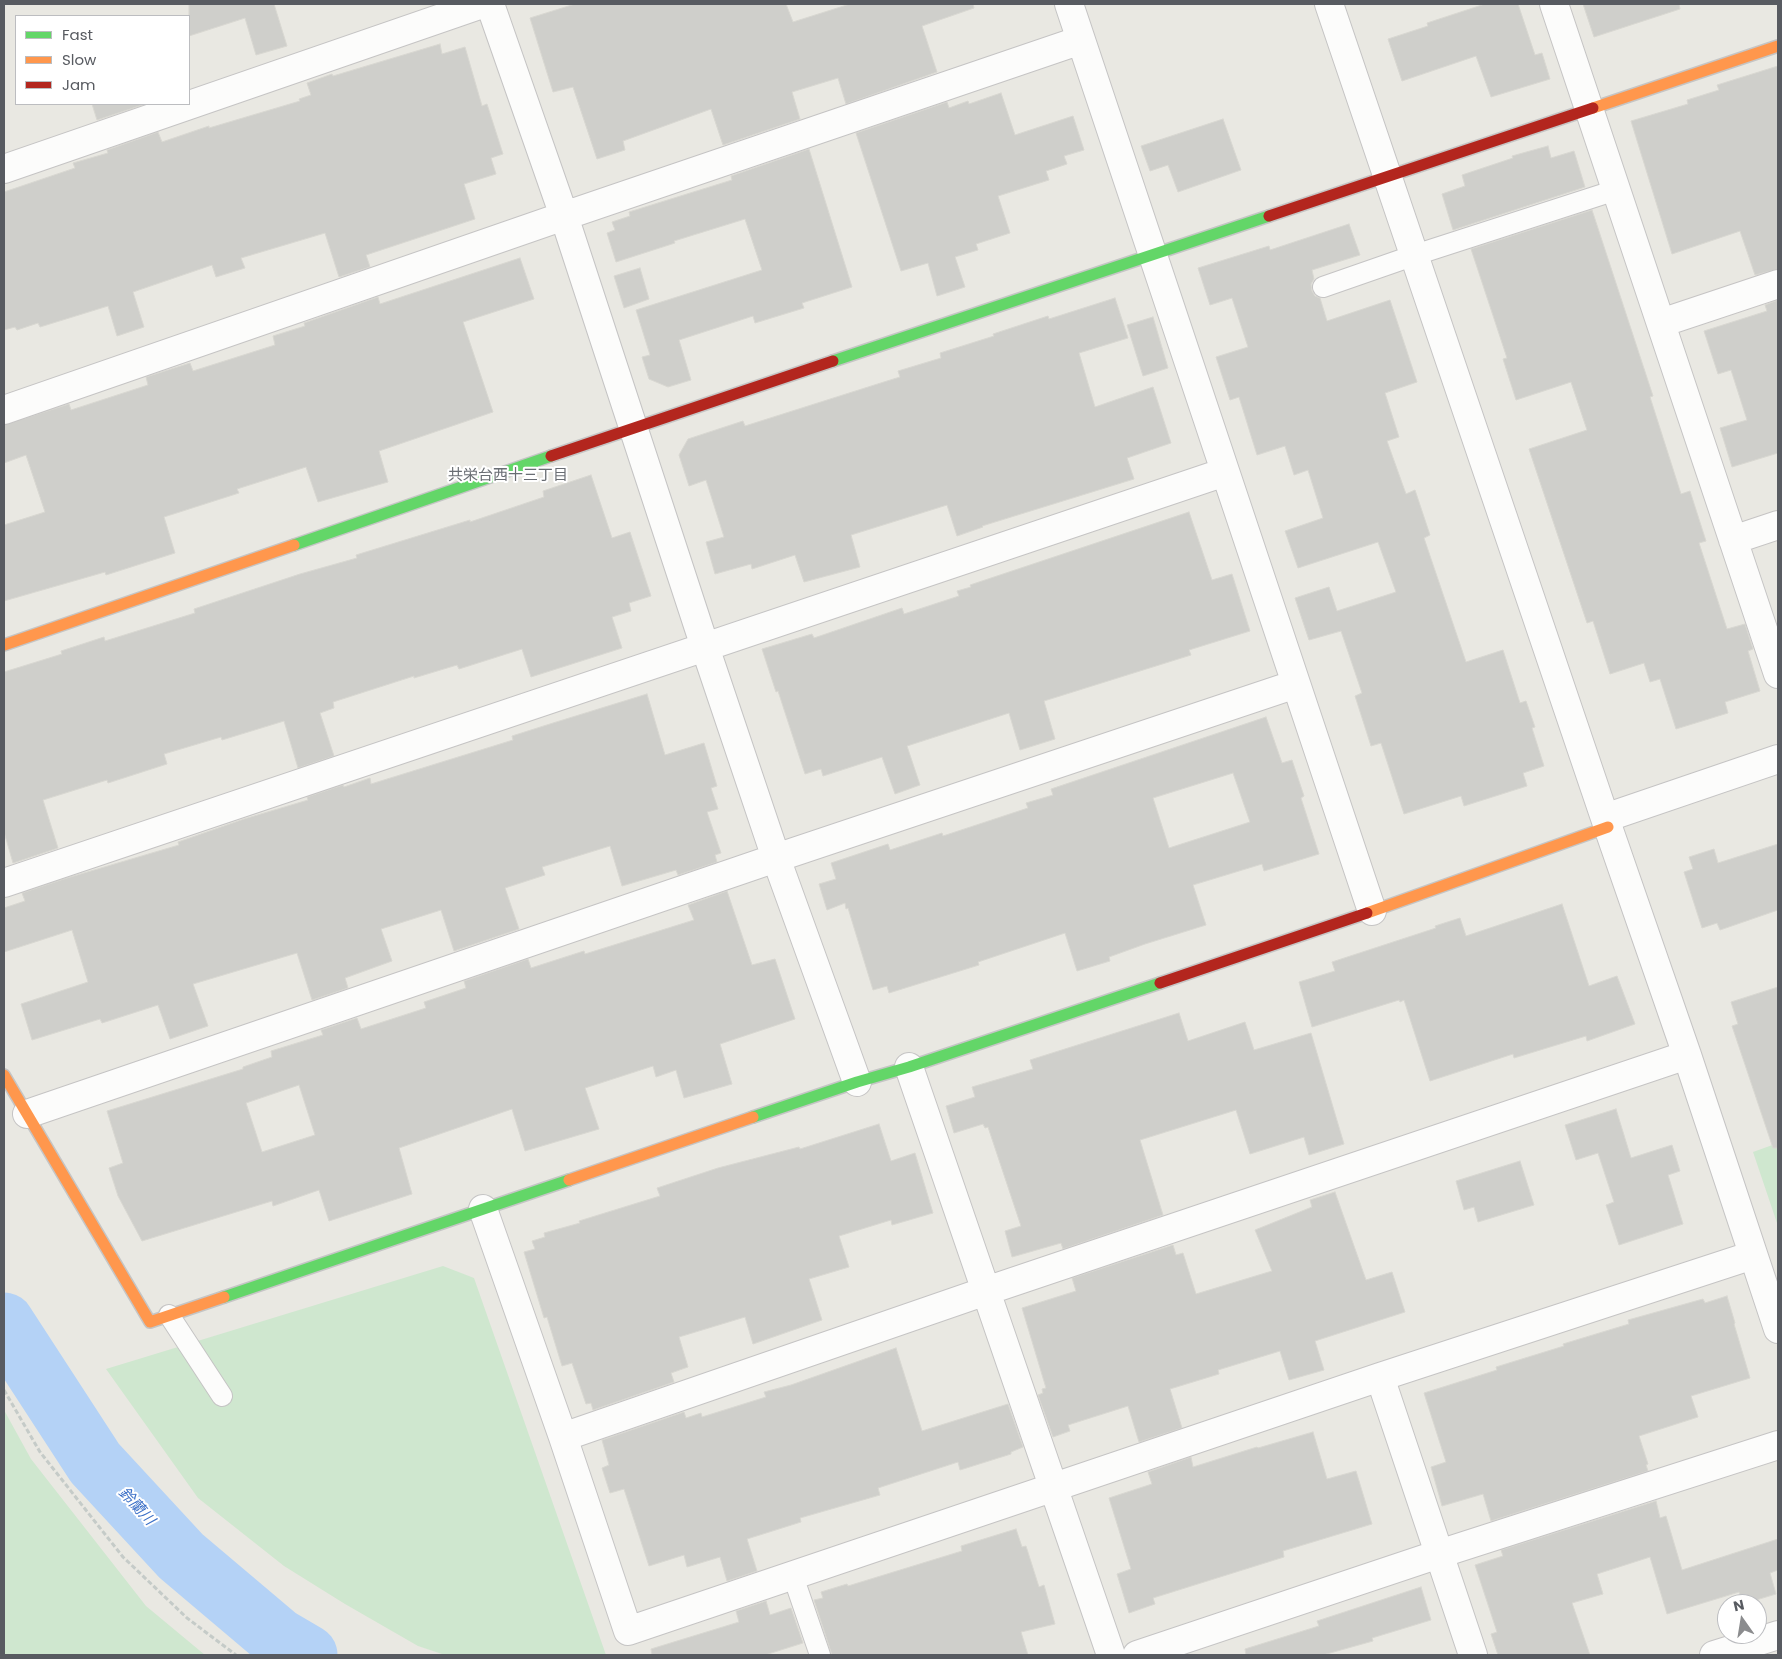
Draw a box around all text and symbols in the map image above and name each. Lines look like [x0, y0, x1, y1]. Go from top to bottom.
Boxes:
legend [15, 15, 190, 105]
text: Fast [62, 24, 93, 45]
text: Slow [62, 49, 96, 70]
text: Jam [62, 74, 96, 95]
district label: 共栄台西十三丁目 [448, 467, 568, 485]
water label: 鈴蘭川 [114, 1484, 158, 1530]
north arrow [1717, 1594, 1767, 1644]
text: N [1731, 1594, 1746, 1616]

